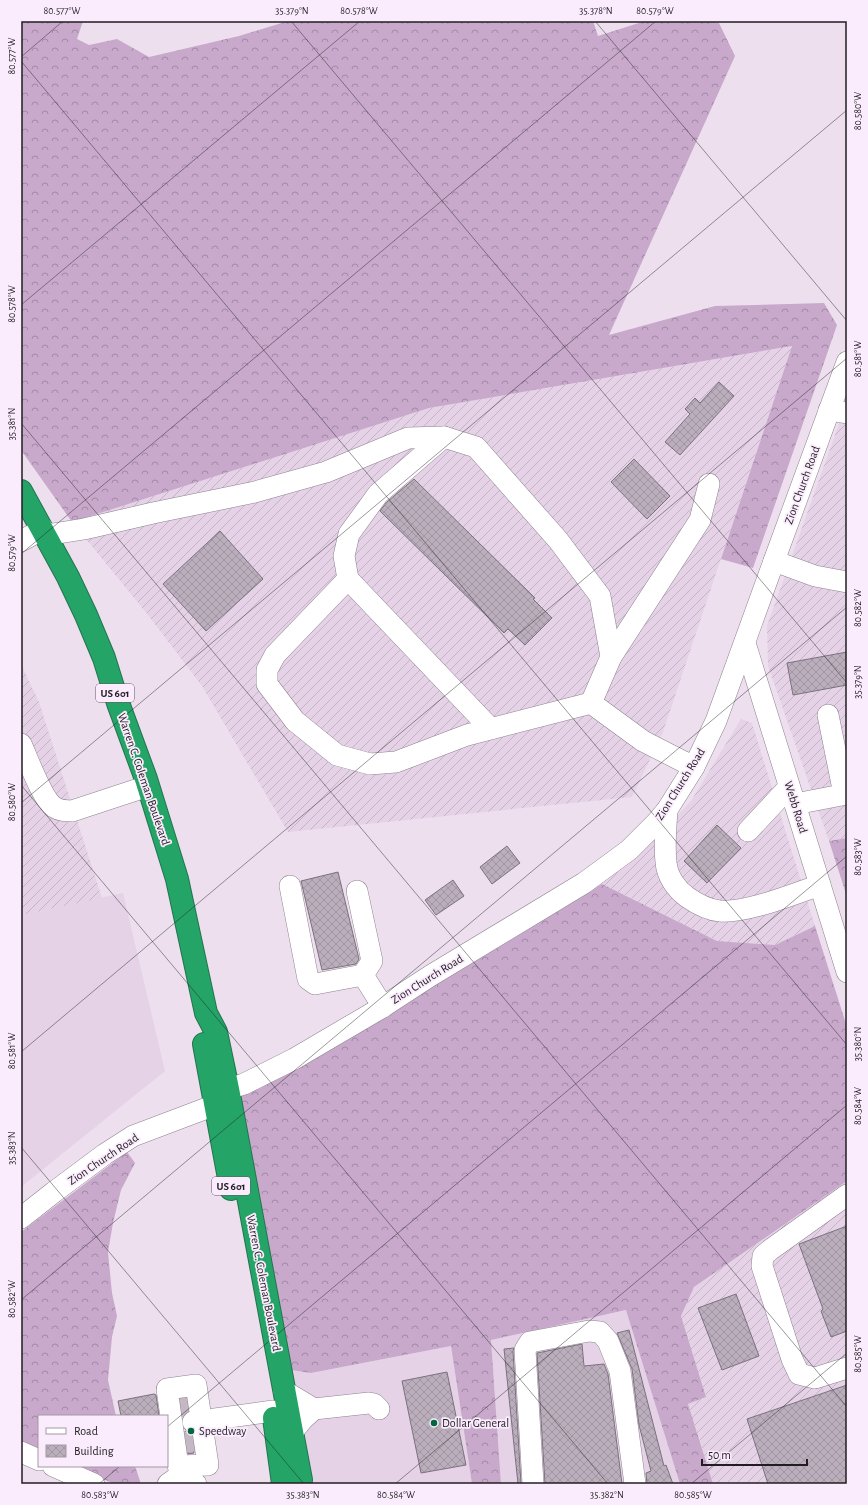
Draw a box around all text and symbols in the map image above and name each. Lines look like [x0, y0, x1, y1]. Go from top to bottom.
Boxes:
text: 80.577°W [44, 6, 80, 16]
text: 35.379°N [275, 6, 309, 16]
text: 80.578°W [340, 6, 378, 16]
text: 35.378°N [579, 6, 613, 16]
text: 80.579°W [636, 6, 674, 16]
text: 80.577°W [7, 38, 17, 74]
text: 80.580°W [853, 92, 863, 130]
text: 80.578°W [7, 285, 17, 323]
text: 80.581°W [853, 341, 863, 377]
text: 35.381°N [7, 408, 17, 440]
street label: Zion Church Road [782, 444, 822, 526]
text: 80.579°W [7, 534, 17, 572]
text: 80.582°W [853, 589, 863, 627]
text: 35.379°N [853, 665, 863, 699]
road number: US 601 [96, 684, 134, 702]
street label: Warren C. Coleman Boulevard [116, 711, 172, 847]
street label: Zion Church Road [653, 746, 707, 822]
street label: Webb Road [782, 779, 810, 835]
text: 80.580°W [7, 783, 17, 821]
text: 80.583°W [853, 838, 863, 876]
street label: Zion Church Road [389, 952, 465, 1006]
text: 35.380°N [853, 1027, 863, 1061]
text: 80.581°W [7, 1033, 17, 1069]
text: 80.584°W [853, 1087, 863, 1125]
text: 35.383°N [7, 1131, 17, 1165]
street label: Zion Church Road [66, 1131, 140, 1187]
road number: US 601 [212, 1177, 250, 1195]
street label: Warren C. Coleman Boulevard [245, 1214, 283, 1352]
text: 80.582°W [7, 1280, 17, 1318]
text: 80.585°W [853, 1335, 863, 1373]
legend [38, 1415, 168, 1467]
place label: Dollar General [442, 1417, 509, 1429]
marker: Dollar General [429, 1418, 439, 1428]
text: Road [74, 1425, 98, 1437]
place label: Speedway [199, 1425, 246, 1438]
marker: Speedway [186, 1426, 196, 1436]
scale bar [702, 1441, 807, 1467]
text: Building [74, 1445, 114, 1457]
text: 50 m [708, 1449, 731, 1461]
text: 80.583°W [81, 1490, 119, 1500]
text: 35.383°N [286, 1490, 320, 1500]
text: 80.584°W [377, 1490, 415, 1500]
text: 35.382°N [590, 1490, 624, 1500]
text: 80.585°W [674, 1490, 712, 1500]

